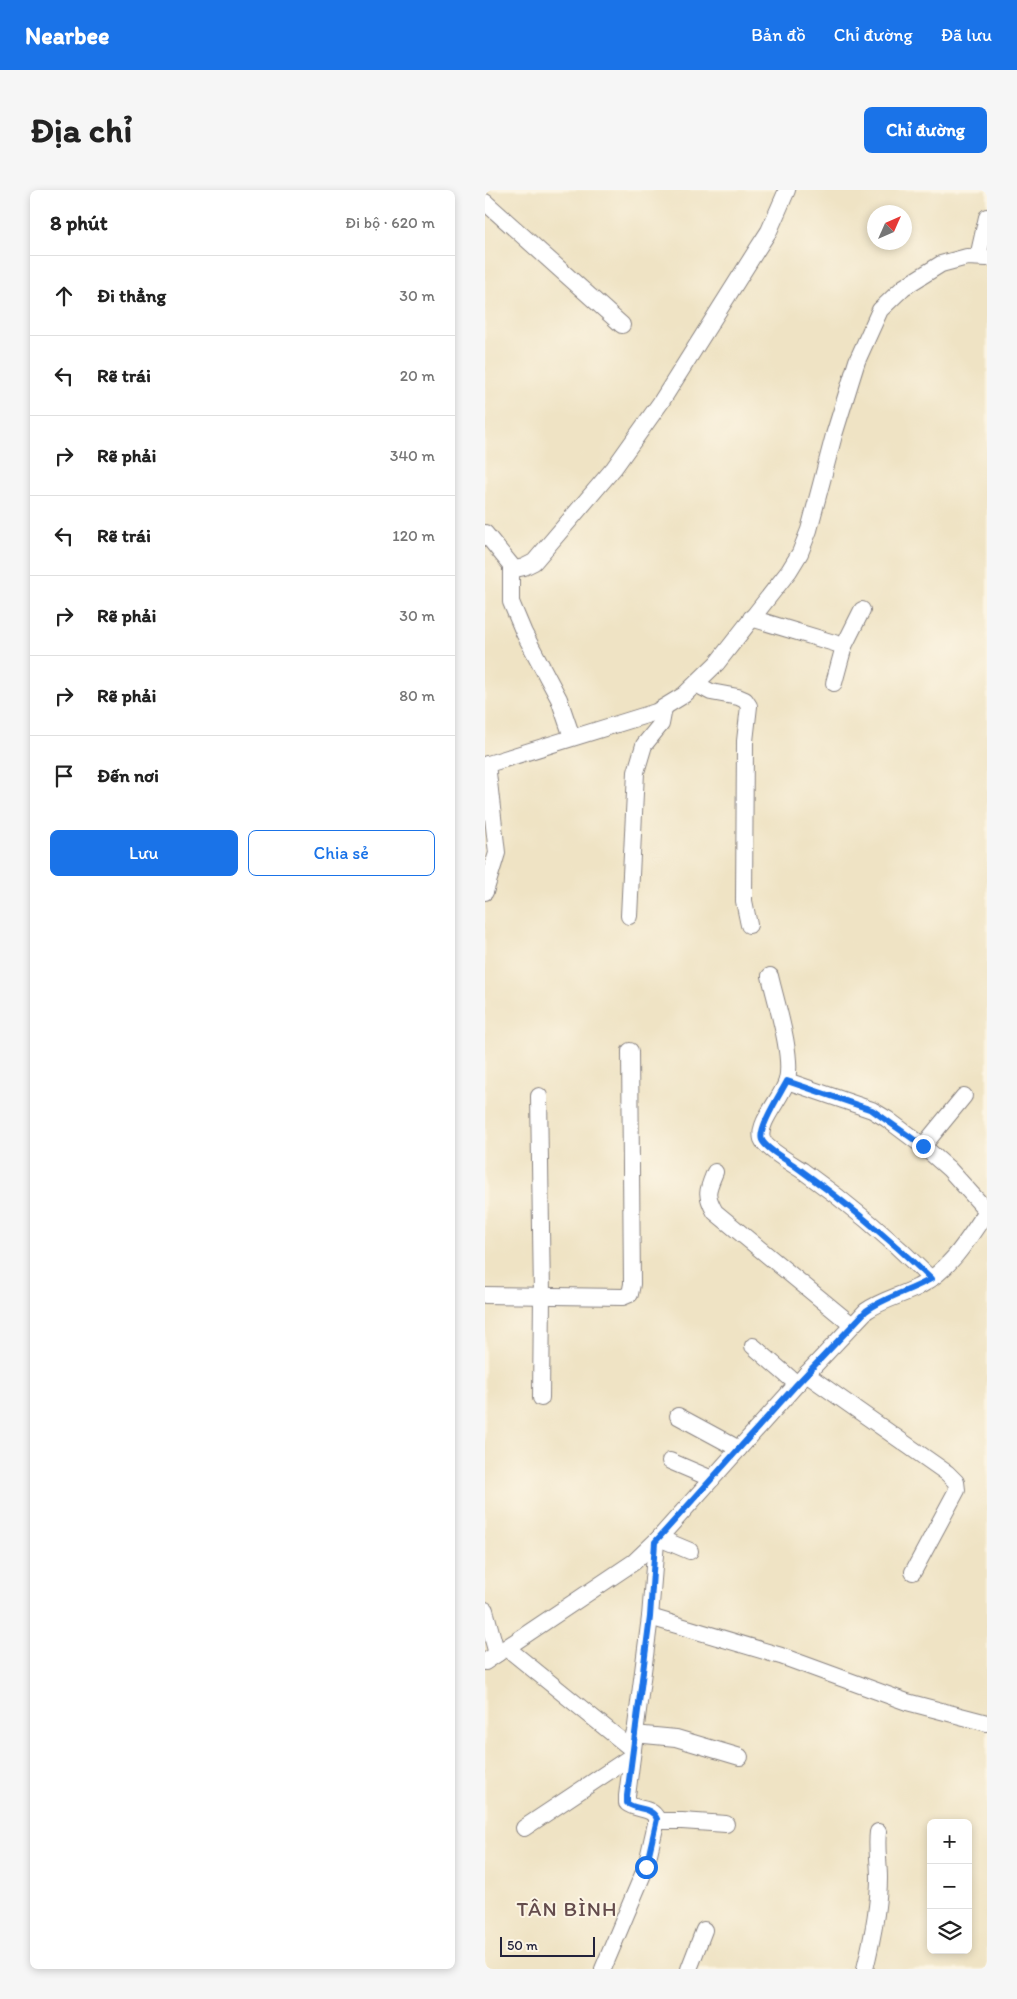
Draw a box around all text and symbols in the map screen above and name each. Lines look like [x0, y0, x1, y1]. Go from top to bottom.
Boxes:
text: Nearbee [25, 21, 109, 50]
text: Bản đồ [751, 24, 806, 46]
text: Chỉ đường [834, 24, 913, 46]
text: Đã lưu [941, 24, 992, 46]
button: Chỉ đường [864, 107, 987, 153]
text: Địa chỉ [30, 109, 132, 151]
north arrow [867, 205, 912, 250]
text: 8 phút [50, 210, 108, 235]
text: Đi bộ · 620 m [345, 213, 435, 232]
icon: ahead [50, 282, 78, 310]
text: Đi thẳng [97, 284, 166, 307]
text: 30 m [399, 286, 435, 305]
icon: left [50, 362, 78, 390]
text: Rẽ trái [97, 364, 151, 387]
text: 20 m [400, 366, 435, 385]
icon: right [50, 442, 78, 470]
text: Rẽ phải [97, 444, 156, 467]
text: 340 m [390, 446, 435, 465]
icon: left [50, 522, 78, 550]
text: Rẽ trái [97, 524, 151, 547]
text: 120 m [392, 526, 435, 545]
icon: right [50, 602, 78, 630]
text: Rẽ phải [97, 604, 156, 627]
text: 30 m [399, 606, 435, 625]
icon: right [50, 682, 78, 710]
text: Rẽ phải [97, 684, 156, 707]
text: 80 m [399, 686, 435, 705]
icon: arrive [50, 762, 78, 790]
text: Đến nơi [97, 764, 159, 787]
button: Lưu [50, 830, 238, 876]
button: Chia sẻ [248, 830, 435, 876]
route end [912, 1135, 935, 1158]
map controls [927, 1819, 972, 1954]
button: + [927, 1819, 972, 1864]
route start [635, 1856, 658, 1879]
button: − [927, 1864, 972, 1909]
district label: TÂN BÌNH [516, 1896, 618, 1921]
button: layers [927, 1909, 972, 1954]
scale bar [500, 1934, 595, 1957]
text: 50 m [507, 1937, 538, 1954]

